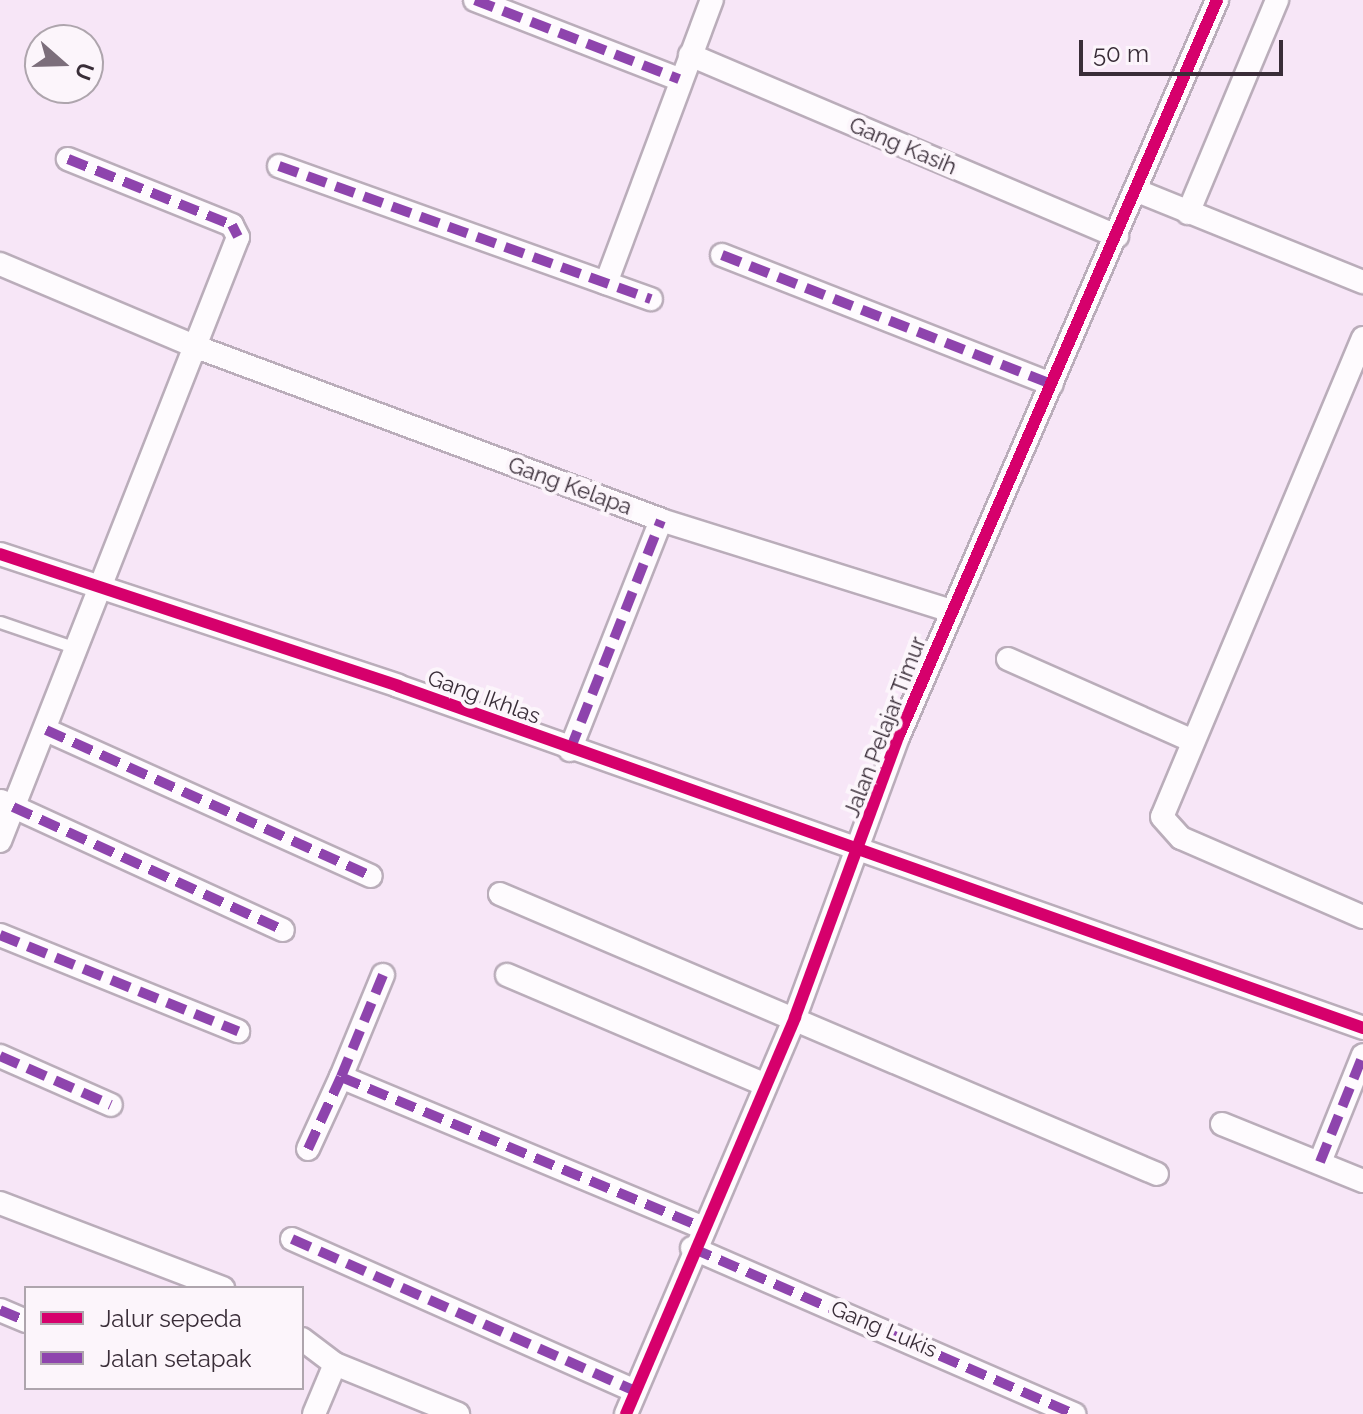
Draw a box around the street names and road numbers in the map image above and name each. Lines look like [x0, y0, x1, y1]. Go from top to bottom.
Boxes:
street label: Gang Kasih [845, 112, 961, 180]
street label: Gang Kelapa [505, 451, 635, 521]
street label: Jalan Pelajar Timur [838, 632, 932, 822]
street label: Gang Ikhlas [424, 664, 544, 730]
street label: Gang Lukis [827, 1295, 941, 1363]

